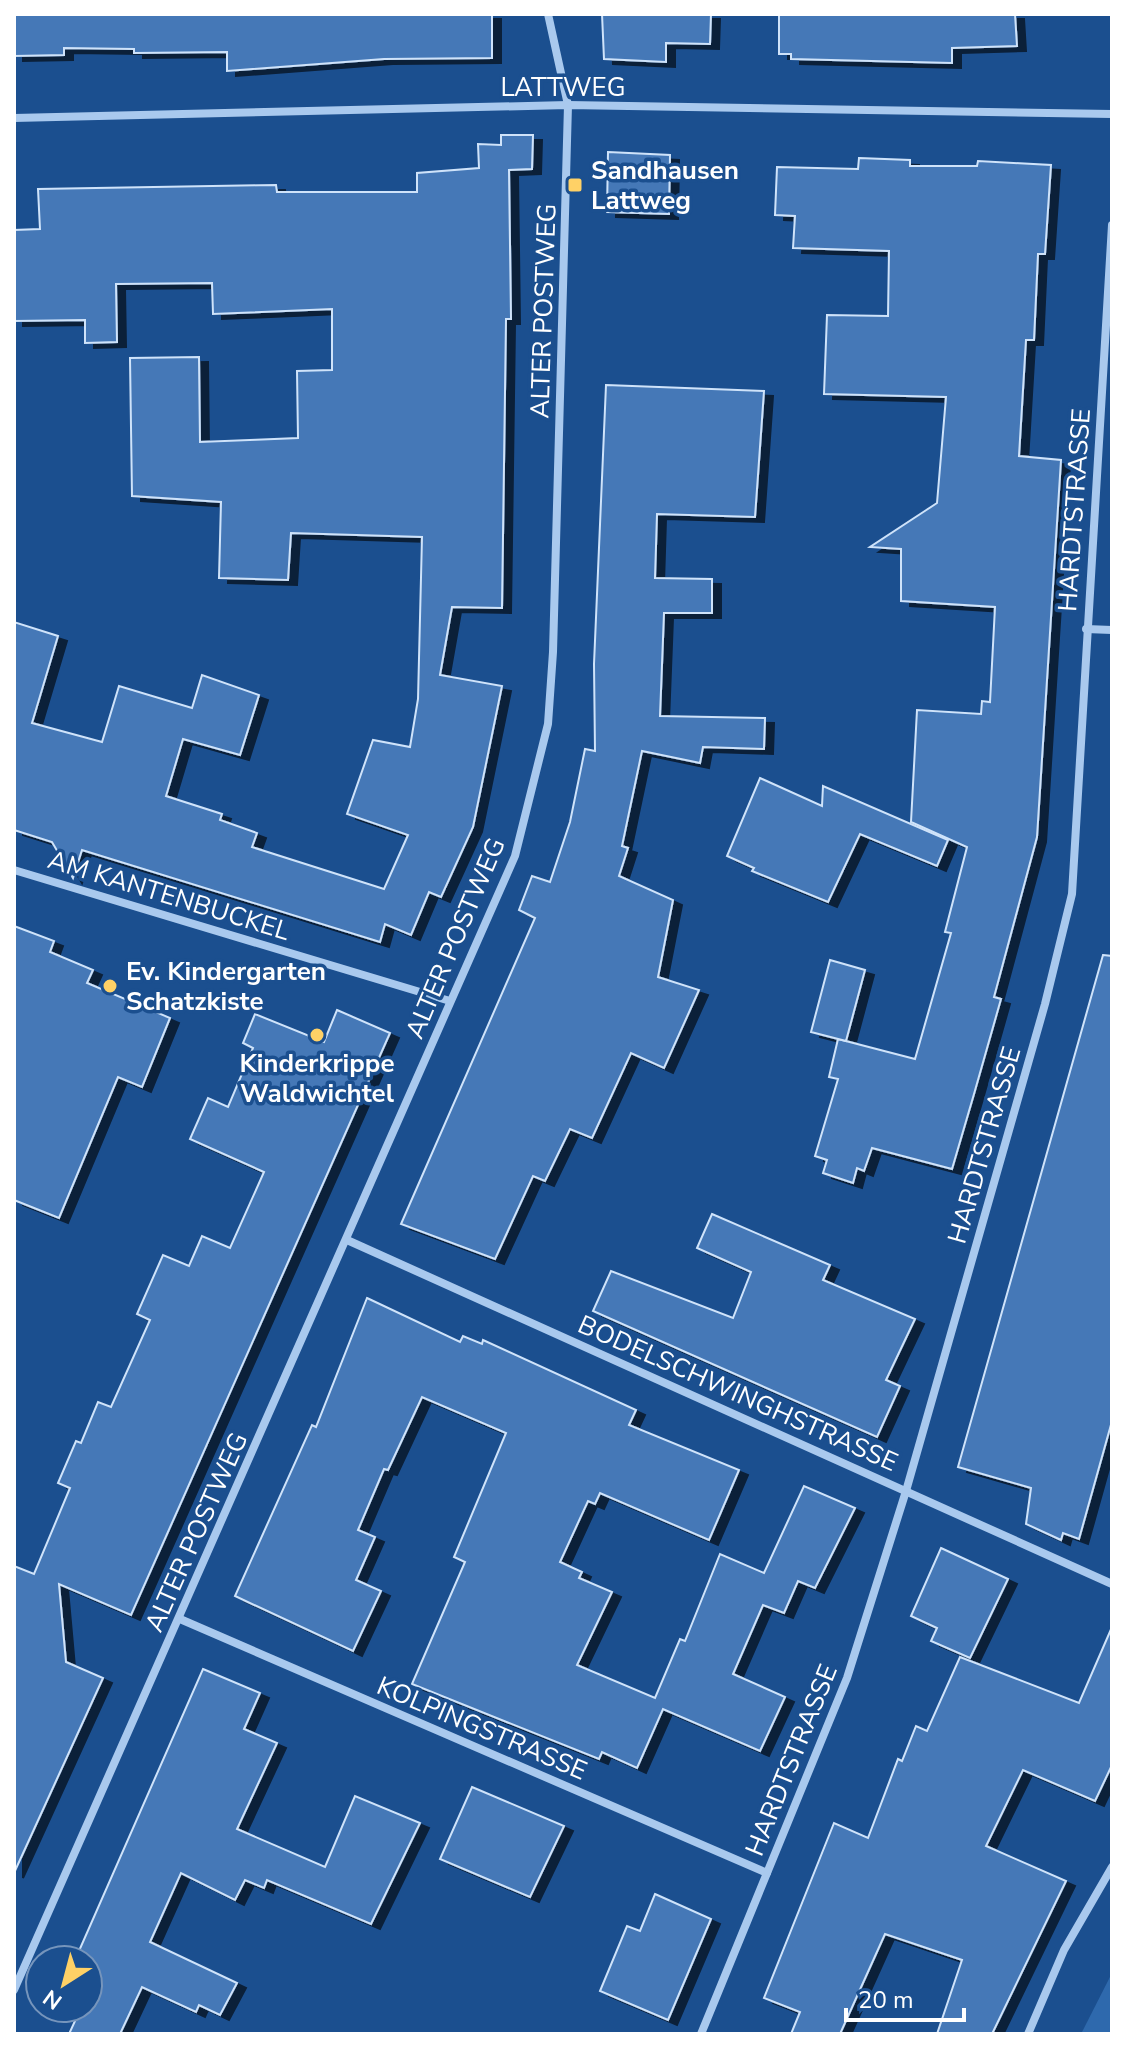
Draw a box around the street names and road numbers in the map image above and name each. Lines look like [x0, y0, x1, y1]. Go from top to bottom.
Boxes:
street label: LATTWEG [500, 70, 626, 105]
street label: ALTER POSTWEG [522, 203, 565, 419]
street label: HARDTSTRASSE [1050, 407, 1099, 613]
street label: ALTER POSTWEG [397, 832, 514, 1044]
street label: AM KANTENBUCKEL [44, 842, 294, 949]
street label: HARDTSTRASSE [940, 1042, 1029, 1248]
street label: BODELSCHWINGHSTRASSE [572, 1307, 903, 1480]
street label: ALTER POSTWEG [137, 1427, 256, 1638]
street label: HARDTSTRASSE [737, 1659, 846, 1861]
street label: KOLPINGSTRASSE [371, 1668, 592, 1789]

